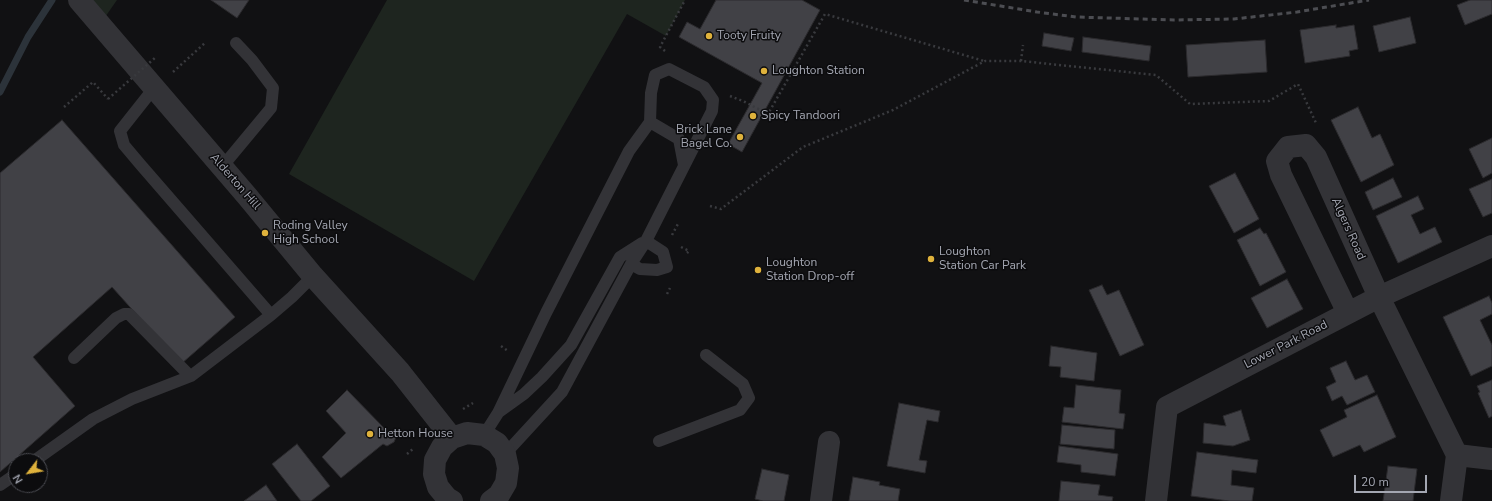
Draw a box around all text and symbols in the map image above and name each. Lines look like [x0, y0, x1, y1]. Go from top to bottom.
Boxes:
place label: Tooty Fruity [717, 29, 781, 43]
marker: Tooty Fruity [704, 31, 714, 41]
place label: Loughton Station [772, 64, 865, 78]
marker: Loughton Station [759, 66, 769, 76]
place label: Spicy Tandoori [761, 109, 840, 123]
marker: Spicy Tandoori [748, 111, 758, 121]
place label: Brick Lane Bagel Co. [676, 123, 732, 151]
marker: Brick Lane Bagel Co. [735, 132, 745, 142]
street label: Alderton Hill [207, 151, 263, 213]
street label: Algers Road [1328, 196, 1368, 262]
place label: Roding Valley High School [273, 219, 348, 247]
marker: Roding Valley High School [260, 228, 270, 238]
place label: Loughton Station Car Park [939, 245, 1026, 273]
marker: Loughton Station Car Park [926, 254, 936, 264]
place label: Loughton Station Drop-off [766, 256, 854, 284]
marker: Loughton Station Drop-off [753, 265, 763, 275]
street label: Lower Park Road [1242, 318, 1330, 372]
place label: Hetton House [378, 427, 453, 441]
marker: Hetton House [365, 429, 375, 439]
north arrow [8, 453, 48, 493]
scale bar [1356, 467, 1429, 493]
text: N [10, 472, 27, 486]
text: 20 m [1361, 474, 1389, 490]

